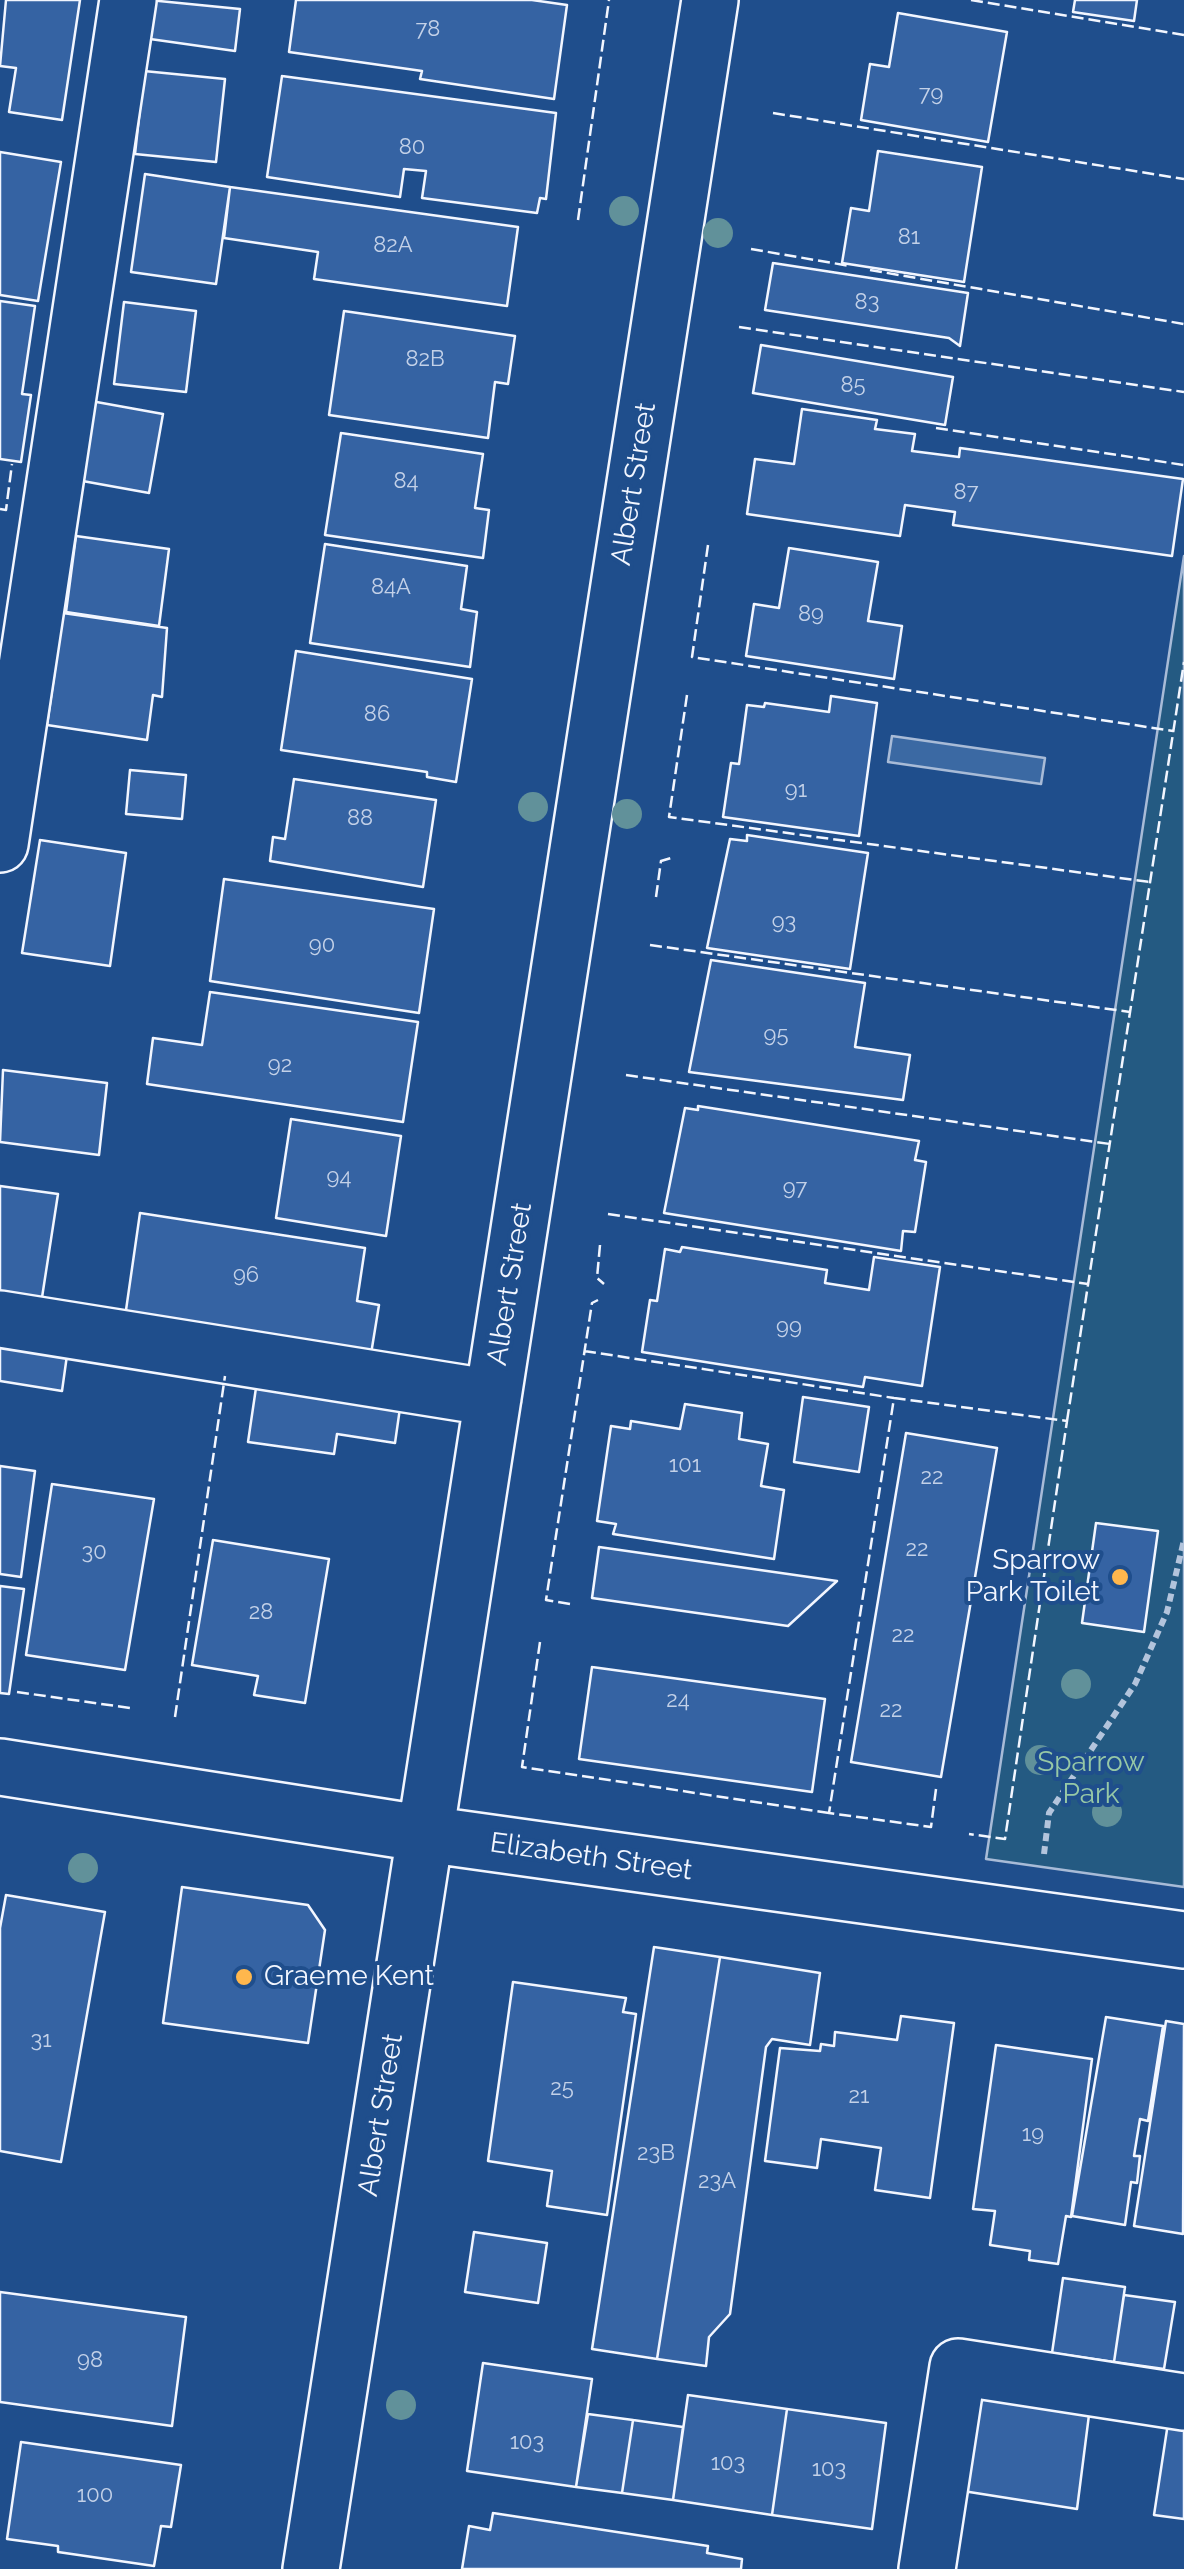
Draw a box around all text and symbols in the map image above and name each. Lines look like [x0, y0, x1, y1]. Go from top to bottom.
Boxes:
house number: 78 [416, 16, 440, 42]
house number: 79 [919, 81, 943, 107]
house number: 80 [399, 134, 425, 160]
house number: 81 [898, 224, 920, 250]
house number: 82A [373, 232, 413, 258]
house number: 83 [855, 289, 879, 315]
house number: 82B [405, 346, 445, 372]
house number: 85 [840, 372, 866, 398]
street label: Albert Street [605, 400, 663, 568]
house number: 84 [393, 468, 419, 494]
house number: 87 [954, 479, 978, 505]
house number: 84A [371, 574, 411, 600]
house number: 89 [798, 601, 824, 627]
house number: 86 [364, 701, 390, 727]
house number: 91 [785, 777, 807, 803]
house number: 88 [347, 805, 373, 831]
house number: 93 [772, 909, 796, 935]
house number: 90 [309, 932, 335, 958]
house number: 95 [764, 1022, 788, 1048]
house number: 92 [268, 1052, 292, 1078]
house number: 94 [327, 1164, 351, 1190]
house number: 97 [783, 1175, 807, 1201]
street label: Albert Street [481, 1200, 539, 1368]
house number: 96 [233, 1262, 259, 1288]
house number: 99 [776, 1314, 802, 1340]
house number: 101 [669, 1452, 701, 1478]
house number: 22 [921, 1464, 943, 1490]
house number: 22 [906, 1536, 928, 1562]
house number: 30 [81, 1539, 107, 1565]
place label: Sparrow Park Toilet [966, 1544, 1100, 1610]
marker: Sparrow Park Toilet [1109, 1566, 1131, 1588]
house number: 28 [249, 1599, 273, 1625]
house number: 22 [892, 1622, 914, 1648]
house number: 24 [666, 1687, 690, 1713]
house number: 22 [880, 1697, 902, 1723]
park label: Sparrow Park [1037, 1746, 1145, 1812]
street label: Elizabeth Street [488, 1826, 694, 1888]
place label: Graeme Kent [264, 1960, 434, 1994]
marker: Graeme Kent [233, 1966, 255, 1988]
house number: 31 [30, 2027, 52, 2053]
street label: Albert Street [352, 2031, 410, 2199]
house number: 25 [550, 2075, 574, 2101]
house number: 21 [849, 2083, 869, 2109]
house number: 19 [1022, 2121, 1044, 2147]
house number: 23B [637, 2140, 675, 2166]
house number: 23A [698, 2168, 736, 2194]
house number: 98 [77, 2347, 103, 2373]
house number: 103 [510, 2429, 544, 2455]
house number: 103 [711, 2450, 745, 2476]
house number: 103 [812, 2456, 846, 2482]
house number: 100 [77, 2482, 113, 2508]

